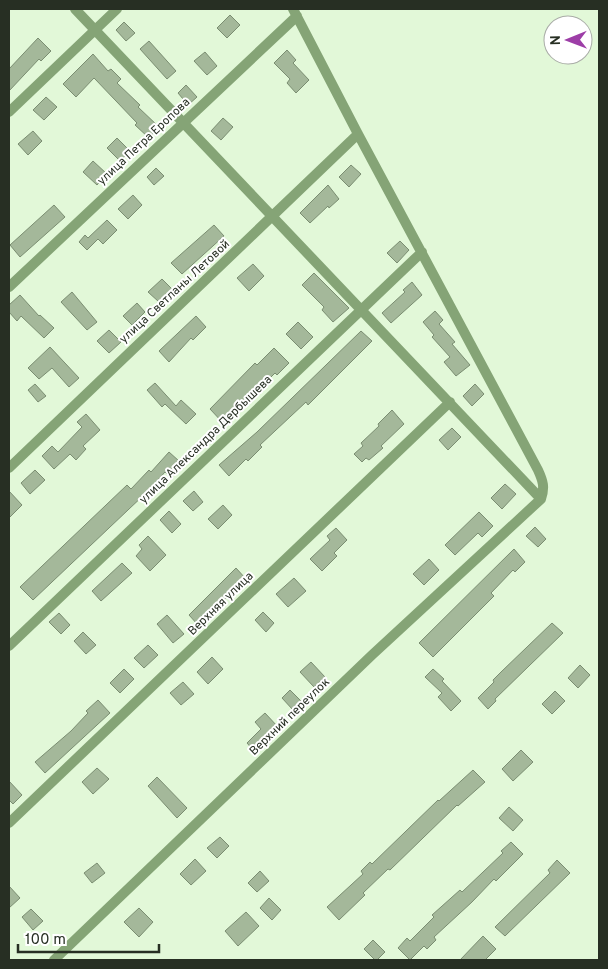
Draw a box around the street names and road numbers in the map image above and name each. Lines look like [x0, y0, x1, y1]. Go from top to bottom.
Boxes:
street label: улица Петра Еропова [94, 95, 194, 189]
street label: улица Светланы Летовой [116, 237, 234, 347]
street label: улица Александра Дербышева [136, 372, 276, 508]
street label: Верхняя улица [185, 569, 257, 639]
street label: Верхний переулок [246, 674, 334, 759]

